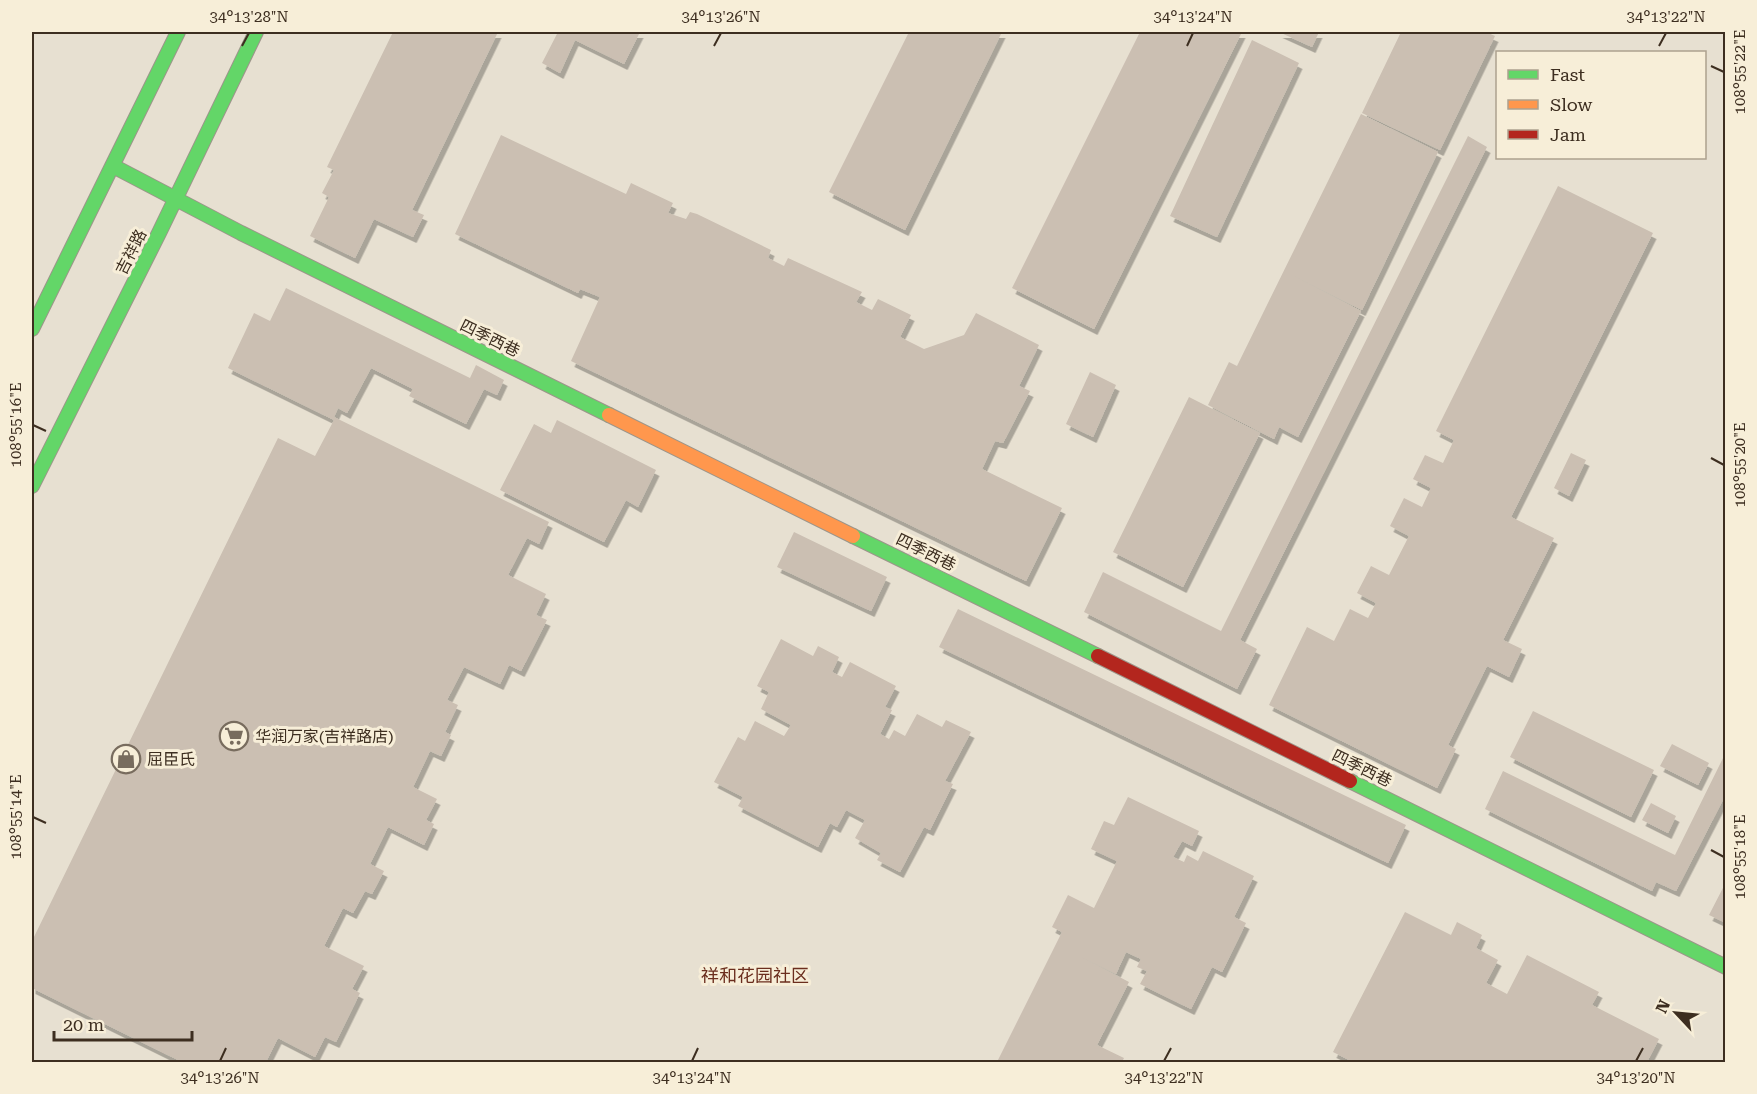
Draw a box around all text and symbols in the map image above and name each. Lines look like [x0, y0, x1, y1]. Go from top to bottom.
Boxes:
text: 34°13'28"N [209, 8, 289, 26]
text: 34°13'26"N [681, 8, 761, 26]
text: 34°13'24"N [1153, 8, 1233, 26]
text: 34°13'22"N [1626, 8, 1706, 26]
text: 108°55'22"E [1731, 29, 1749, 115]
legend [1496, 51, 1706, 159]
text: Fast [1550, 64, 1585, 85]
text: Slow [1550, 94, 1592, 115]
text: Jam [1550, 124, 1586, 145]
street label: 吉祥路 [112, 226, 150, 278]
street label: 四季西巷 [457, 315, 523, 361]
text: 108°55'16"E [7, 382, 25, 468]
text: 108°55'20"E [1731, 422, 1749, 508]
street label: 四季西巷 [893, 529, 959, 575]
supermarket icon: 华润万家(吉祥路店) [218, 720, 250, 752]
place label: 华润万家(吉祥路店) [255, 727, 393, 746]
shop icon: 屈臣氏 [110, 743, 142, 775]
street label: 四季西巷 [1329, 745, 1395, 791]
place label: 屈臣氏 [147, 750, 195, 769]
text: 108°55'14"E [7, 774, 25, 860]
text: 108°55'18"E [1731, 814, 1749, 900]
district label: 祥和花园社区 [701, 965, 809, 986]
north arrow [1646, 983, 1706, 1043]
text: N [1652, 997, 1674, 1016]
scale bar [54, 1004, 192, 1042]
text: 20 m [63, 1014, 104, 1035]
text: 34°13'26"N [180, 1069, 260, 1087]
text: 34°13'24"N [652, 1069, 732, 1087]
text: 34°13'22"N [1124, 1069, 1204, 1087]
text: 34°13'20"N [1596, 1069, 1676, 1087]

